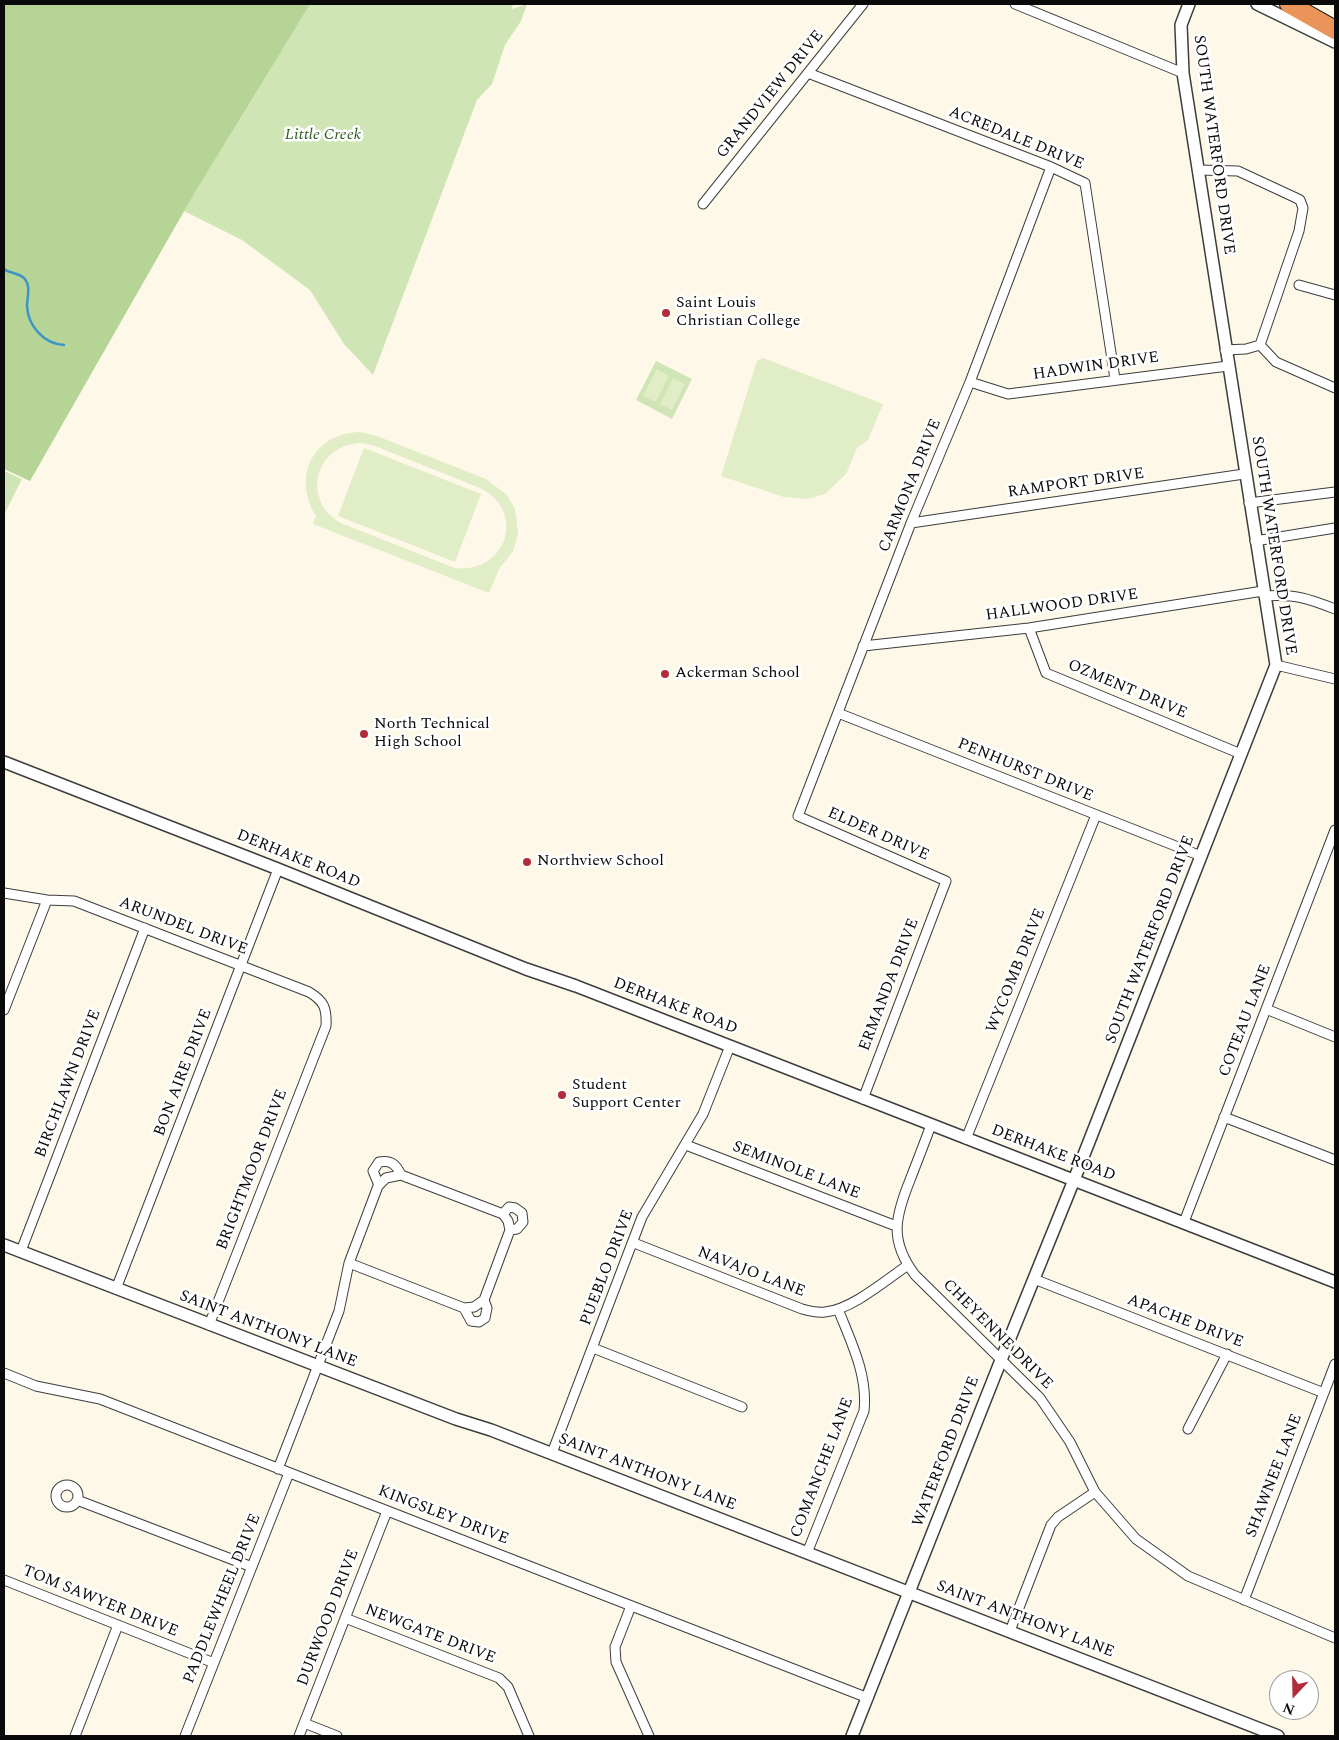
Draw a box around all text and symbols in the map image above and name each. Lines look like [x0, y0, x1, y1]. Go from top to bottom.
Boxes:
street label: GRANDVIEW DRIVE [713, 27, 829, 163]
street label: SOUTH WATERFORD DRIVE [1188, 34, 1238, 256]
street label: ACREDALE DRIVE [946, 103, 1086, 175]
park label: Little Creek [285, 126, 361, 146]
place label: Saint Louis Christian College [676, 294, 801, 332]
marker: Saint Louis Christian College [660, 307, 672, 319]
street label: HADWIN DRIVE [1032, 349, 1160, 385]
street label: CARMONA DRIVE [876, 417, 946, 555]
street label: SOUTH WATERFORD DRIVE [1246, 435, 1300, 657]
street label: RAMPORT DRIVE [1006, 465, 1146, 503]
street label: HALLWOOD DRIVE [984, 586, 1140, 626]
street label: OZMENT DRIVE [1064, 656, 1190, 724]
place label: Ackerman School [675, 664, 800, 684]
marker: Ackerman School [659, 668, 671, 680]
place label: North Technical High School [374, 715, 490, 753]
marker: North Technical High School [358, 728, 370, 740]
street label: PENHURST DRIVE [954, 735, 1096, 807]
street label: ELDER DRIVE [824, 804, 932, 866]
street label: DERHAKE ROAD [233, 826, 363, 894]
street label: SOUTH WATERFORD DRIVE [1102, 833, 1200, 1047]
place label: Northview School [537, 852, 664, 872]
marker: Northview School [521, 856, 533, 868]
street label: ARUNDEL DRIVE [116, 894, 250, 960]
street label: WYCOMB DRIVE [983, 906, 1051, 1036]
street label: ERMANDA DRIVE [856, 916, 924, 1054]
street label: COTEAU LANE [1216, 962, 1276, 1080]
street label: DERHAKE ROAD [610, 974, 740, 1040]
street label: BIRCHLAWN DRIVE [32, 1007, 106, 1161]
street label: BON AIRE DRIVE [151, 1007, 217, 1139]
place label: Student Support Center [572, 1076, 681, 1114]
street label: BRIGHTMOOR DRIVE [213, 1087, 293, 1253]
marker: Student Support Center [556, 1089, 568, 1101]
street label: DERHAKE ROAD [988, 1121, 1118, 1187]
street label: SEMINOLE LANE [729, 1138, 863, 1204]
street label: PUEBLO DRIVE [577, 1207, 639, 1329]
street label: NAVAJO LANE [695, 1244, 807, 1302]
street label: CHEYENNE DRIVE [938, 1276, 1056, 1394]
street label: SAINT ANTHONY LANE [176, 1287, 360, 1373]
street label: APACHE DRIVE [1124, 1291, 1246, 1353]
street label: WATERFORD DRIVE [909, 1374, 985, 1530]
street label: COMANCHE LANE [787, 1395, 859, 1541]
street label: SHAWNEE LANE [1243, 1411, 1307, 1541]
street label: SAINT ANTHONY LANE [555, 1430, 739, 1516]
street label: KINGSLEY DRIVE [375, 1482, 511, 1550]
street label: PADDLEWHEEL DRIVE [180, 1511, 266, 1687]
street label: DURWOOD DRIVE [294, 1547, 364, 1689]
street label: TOM SAWYER DRIVE [19, 1562, 181, 1642]
street label: SAINT ANTHONY LANE [933, 1577, 1117, 1663]
street label: NEWGATE DRIVE [362, 1601, 498, 1669]
north arrow [1269, 1670, 1319, 1720]
text: N [1280, 1697, 1298, 1720]

